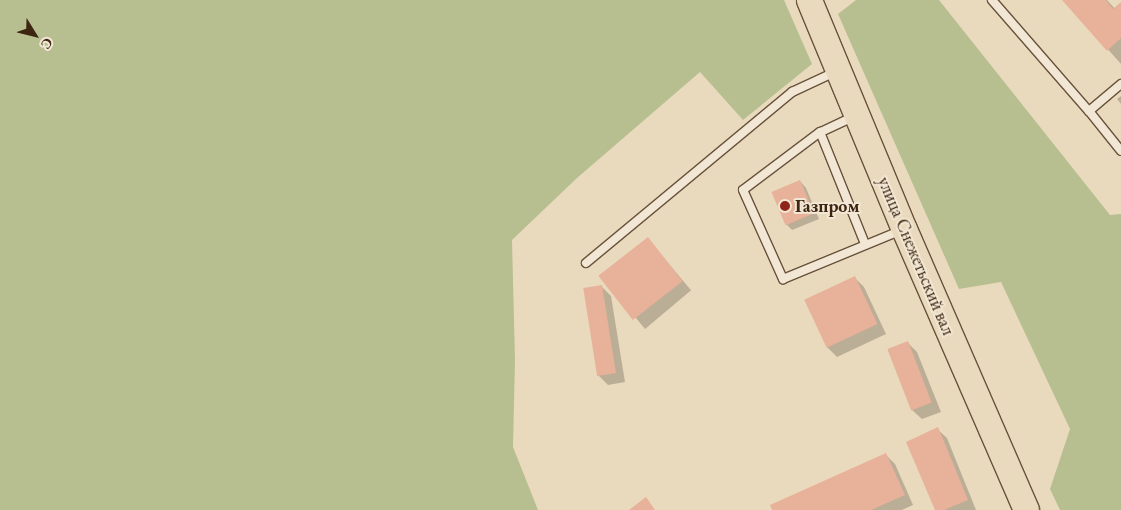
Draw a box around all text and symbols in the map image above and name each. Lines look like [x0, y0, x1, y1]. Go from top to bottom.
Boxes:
north arrow [10, 10, 60, 60]
text: С [37, 35, 57, 53]
street label: улица Снежетьский вал [873, 173, 959, 339]
place label: Газпром [795, 195, 860, 217]
marker: Газпром [779, 200, 791, 212]

